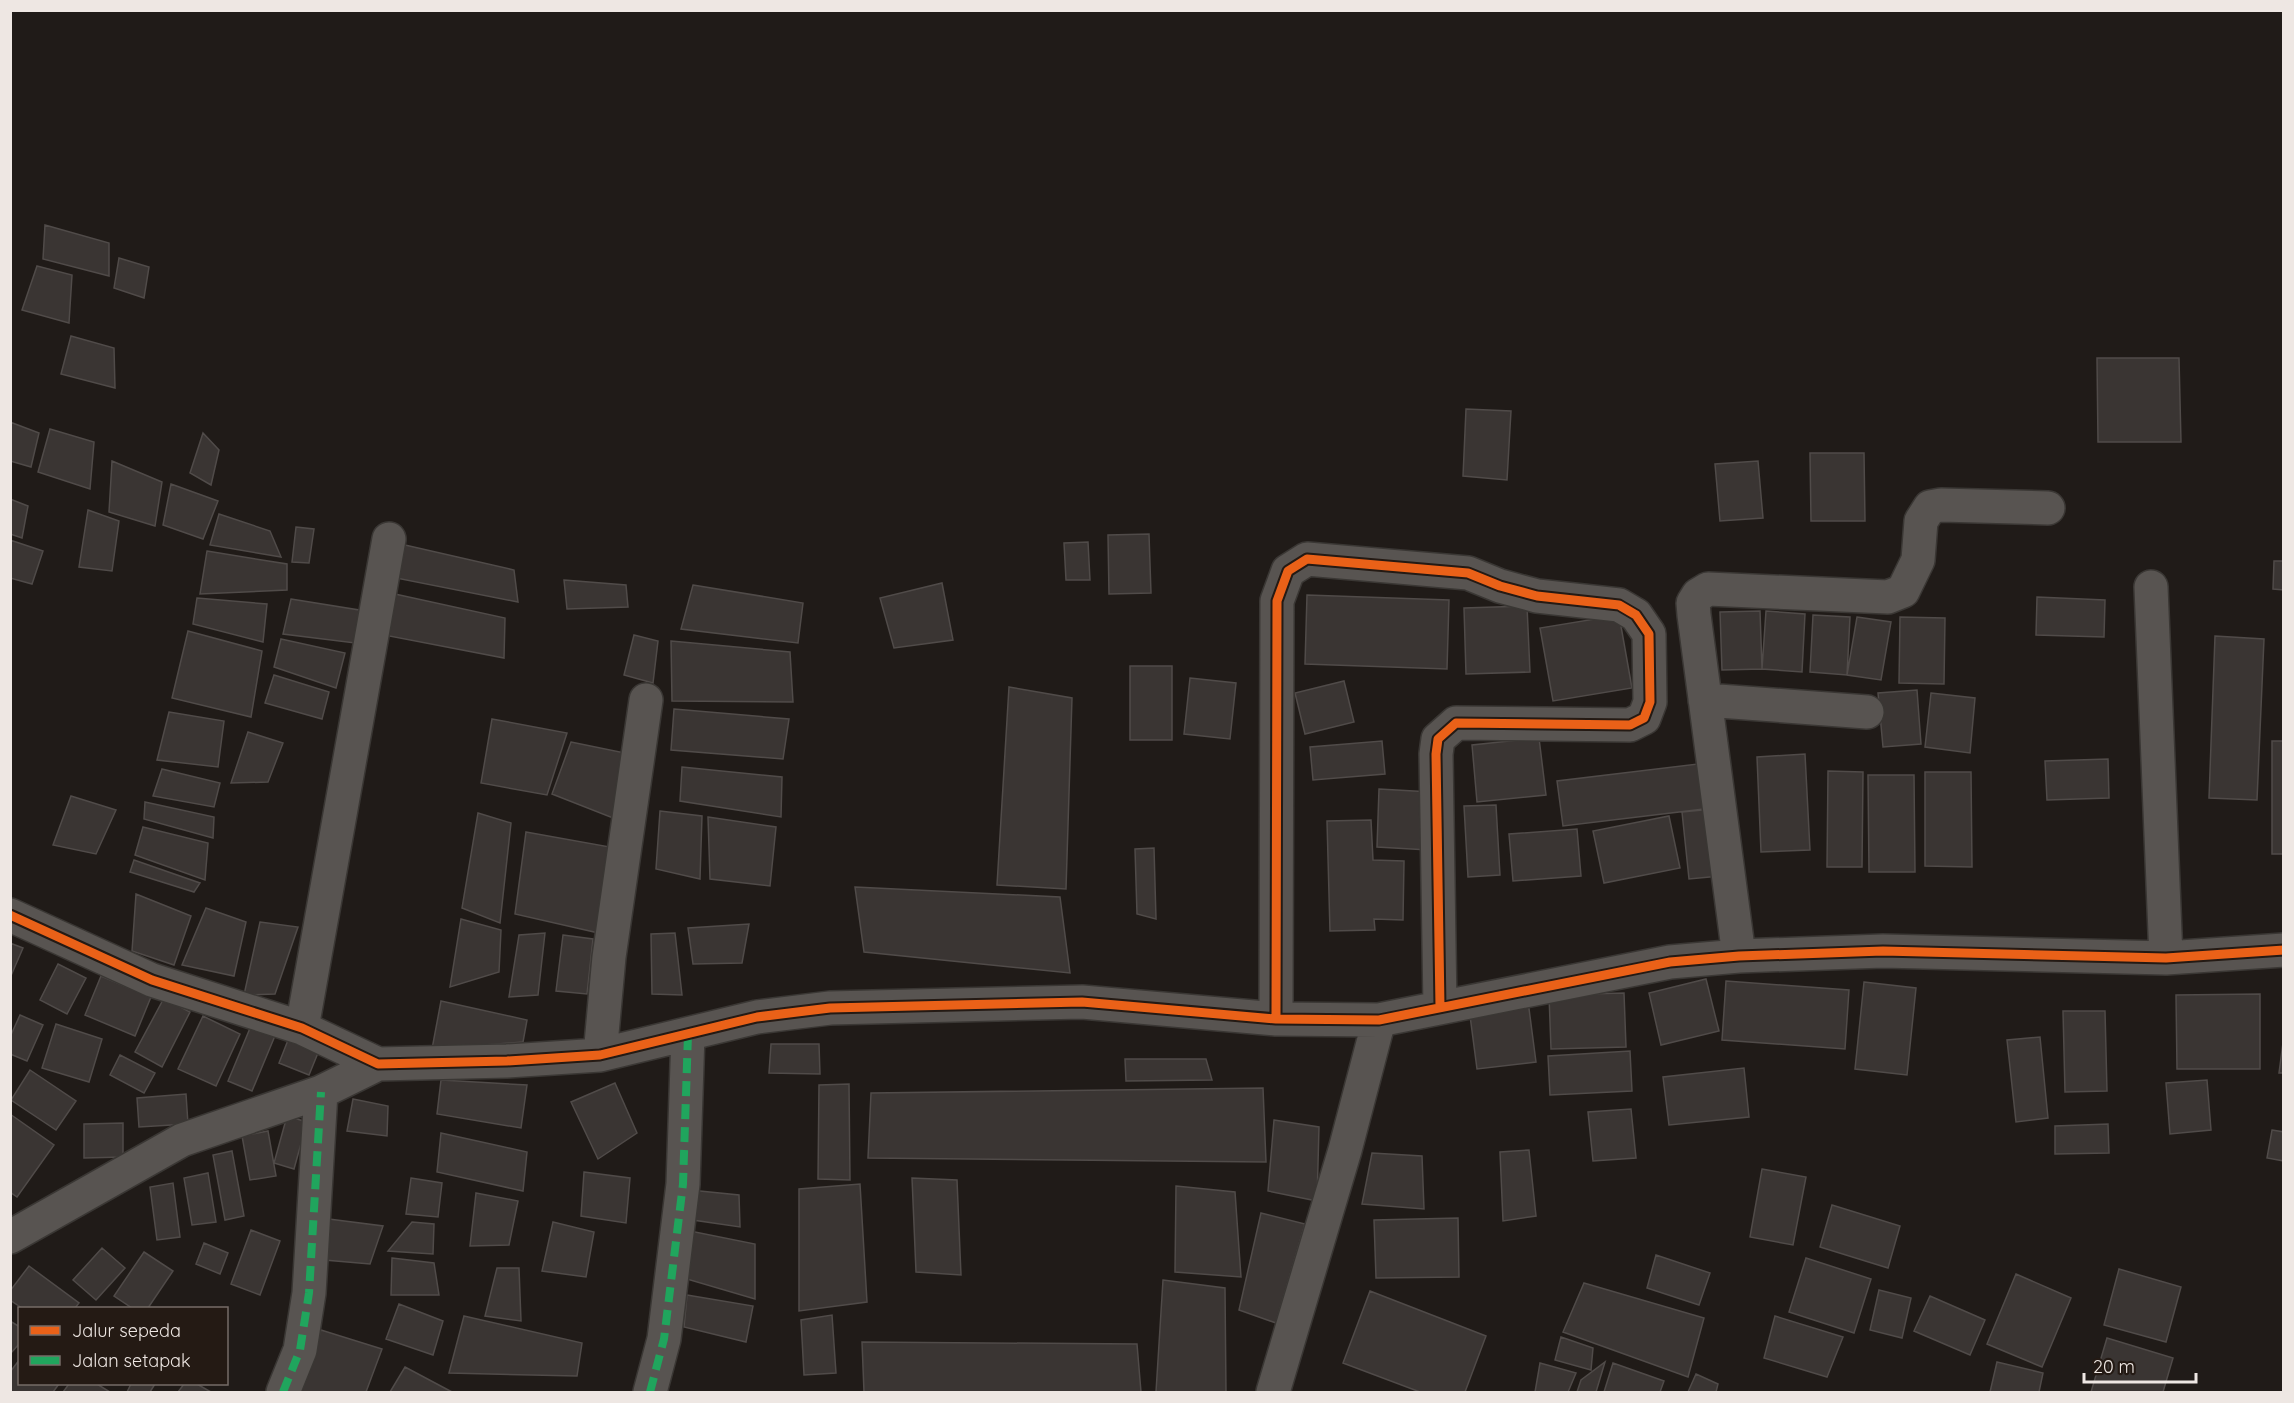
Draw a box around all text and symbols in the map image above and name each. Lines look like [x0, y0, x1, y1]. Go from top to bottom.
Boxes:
legend [18, 1307, 228, 1385]
text: Jalur sepeda [72, 1319, 181, 1342]
scale bar [2084, 1346, 2196, 1384]
text: Jalan setapak [72, 1349, 191, 1372]
text: 20 m [2093, 1355, 2135, 1378]

